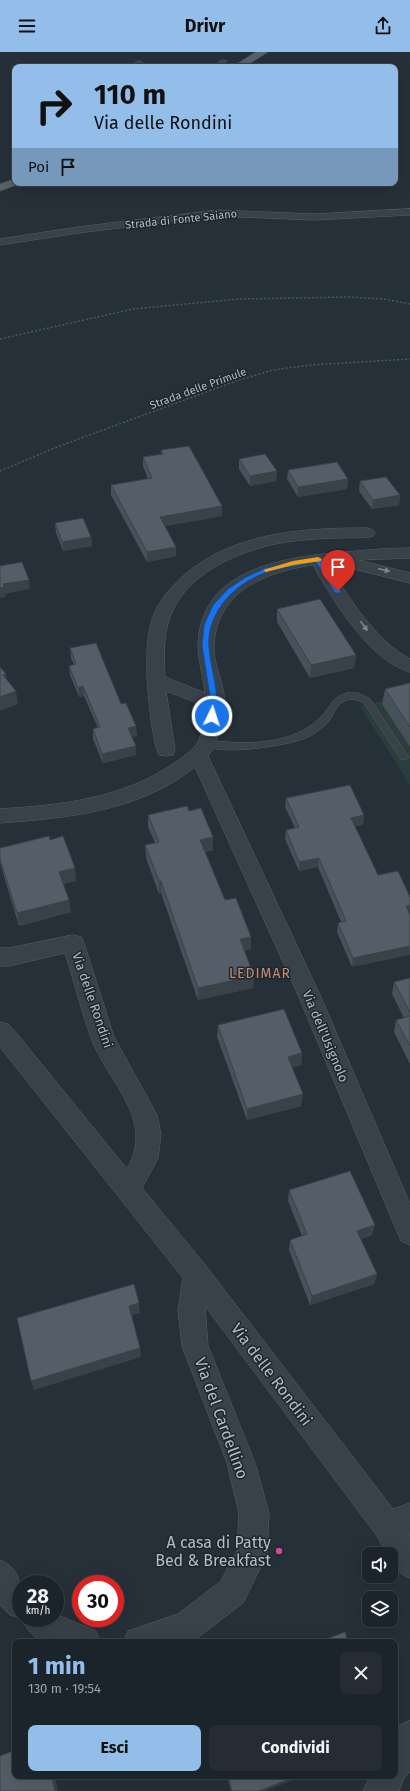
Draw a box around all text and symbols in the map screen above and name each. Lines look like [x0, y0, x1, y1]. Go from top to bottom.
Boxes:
icon: menu [16, 15, 38, 37]
text: Drivr [185, 15, 225, 37]
icon: share [372, 15, 394, 37]
text: 110 m [94, 78, 166, 111]
icon: right [28, 80, 80, 132]
text: Via delle Rondini [94, 112, 232, 134]
icon: arrive [57, 156, 79, 178]
text: Poi [28, 158, 49, 176]
street label: Strada di Fonte Saiano [124, 207, 238, 232]
street label: Strada delle Primule [148, 365, 248, 412]
pin [321, 550, 355, 591]
icon: arrive [327, 556, 349, 578]
one-way arrow [378, 568, 390, 574]
one-way arrow [359, 620, 368, 631]
position arrow [191, 695, 233, 737]
street label: Via delle Rondini [69, 950, 116, 1050]
district label: LEDIMAR [229, 965, 291, 982]
street label: Via dell'Usignolo [299, 988, 352, 1084]
street label: Via delle Rondini [227, 1319, 316, 1429]
street label: Via del Cardellino [191, 1355, 252, 1481]
place label: A casa di Patty Bed & Breakfast [155, 1533, 271, 1570]
marker: A casa di Patty Bed & Breakfast [274, 1546, 284, 1556]
map controls [362, 1547, 398, 1627]
button: sound [362, 1547, 398, 1583]
speed limit sign: 30 [72, 1575, 124, 1627]
text: 28 [27, 1584, 49, 1608]
button: layers [362, 1591, 398, 1627]
text: km/h [26, 1605, 50, 1617]
text: 1 min [28, 1652, 86, 1680]
button: close [340, 1652, 382, 1694]
text: 130 m · 19:54 [28, 1681, 101, 1696]
button: Esci [28, 1725, 201, 1771]
button: Condividi [209, 1725, 382, 1771]

